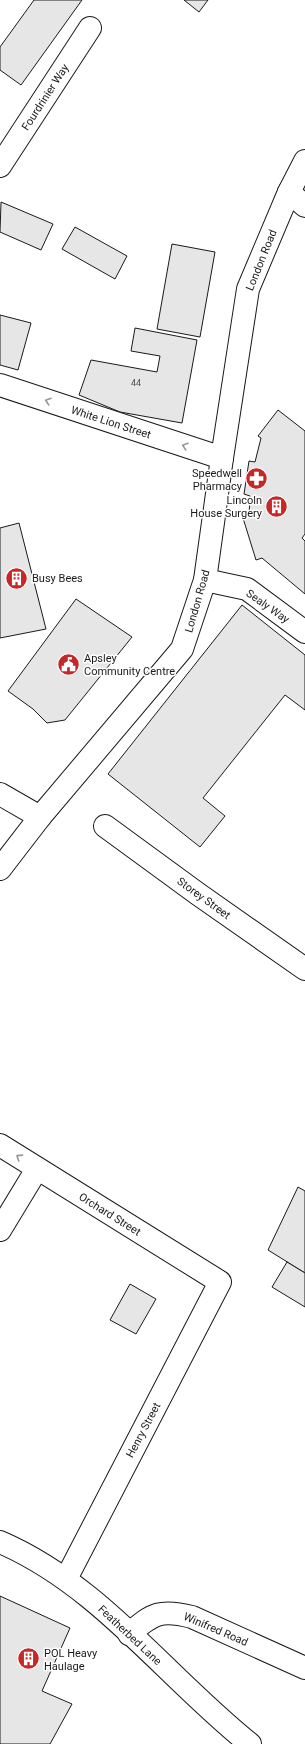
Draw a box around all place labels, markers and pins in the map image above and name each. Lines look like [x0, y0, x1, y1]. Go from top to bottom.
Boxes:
pharmacy icon: Speedwell Pharmacy [244, 466, 270, 492]
place label: Speedwell Pharmacy [192, 467, 243, 493]
building icon: Lincoln House Surgery [264, 493, 290, 519]
place label: Lincoln House Surgery [190, 494, 263, 520]
building icon: Busy Bees [4, 565, 30, 591]
place label: Busy Bees [32, 572, 83, 585]
public building icon: Apsley Community Centre [56, 651, 82, 677]
place label: Apsley Community Centre [84, 652, 175, 678]
building icon: POL Heavy Haulage [15, 1646, 41, 1672]
place label: POL Heavy Haulage [44, 1647, 98, 1673]

